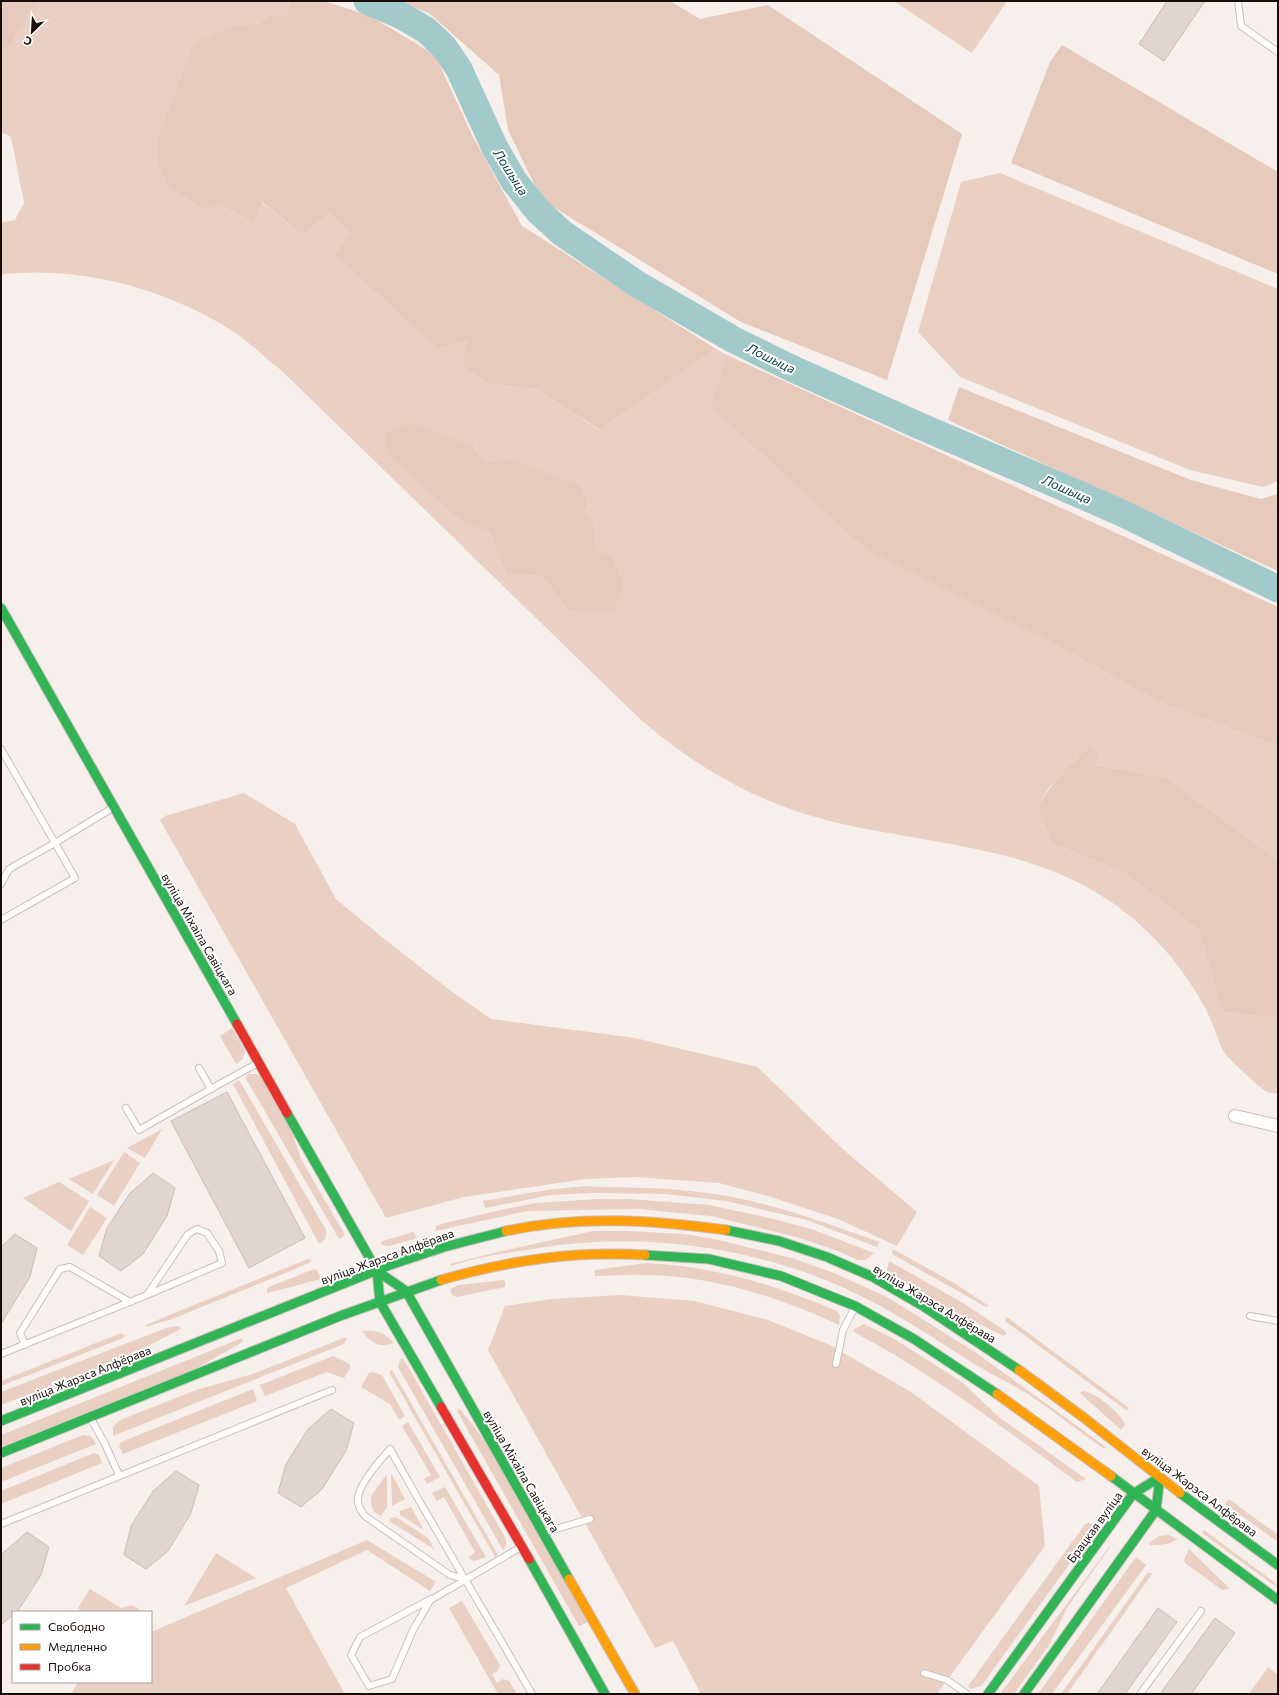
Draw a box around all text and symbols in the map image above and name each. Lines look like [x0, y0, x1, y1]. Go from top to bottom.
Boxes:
north arrow [12, 12, 52, 52]
text: С [21, 34, 34, 49]
water label: Лошыца [490, 145, 532, 198]
water label: Лошыца [743, 339, 798, 377]
water label: Лошыца [1039, 471, 1094, 507]
street label: вуліца Міхаіла Савіцкага [159, 871, 241, 997]
street label: вуліца Жарэса Алфёрава [319, 1225, 455, 1287]
street label: вуліца Жарэса Алфёрава [871, 1261, 999, 1345]
street label: вуліца Жарэса Алфёрава [17, 1342, 153, 1408]
street label: вуліца Міхаіла Савіцкага [481, 1408, 563, 1534]
street label: вуліца Жарэса Алфёрава [1140, 1443, 1260, 1539]
street label: Брацкая вуліца [1064, 1489, 1124, 1565]
legend [12, 1611, 152, 1683]
text: Свободно [48, 1619, 105, 1633]
text: Медленно [48, 1639, 107, 1653]
text: Пробка [48, 1659, 91, 1673]

